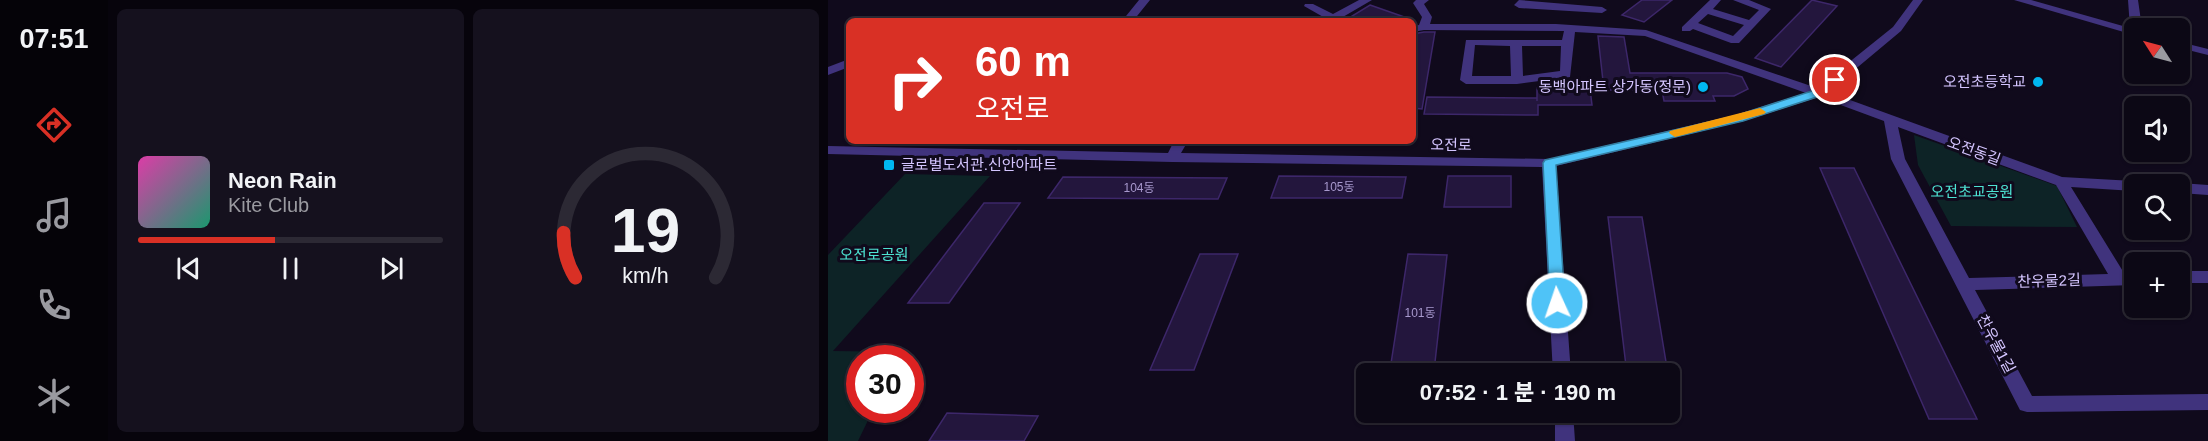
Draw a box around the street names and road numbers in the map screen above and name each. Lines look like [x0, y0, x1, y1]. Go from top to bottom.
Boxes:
street label: 오전동길 [1945, 133, 2003, 168]
street label: 오전로 [1430, 136, 1472, 153]
street label: 찬우물2길 [2017, 271, 2081, 290]
street label: 찬우물1길 [1974, 312, 2019, 376]

